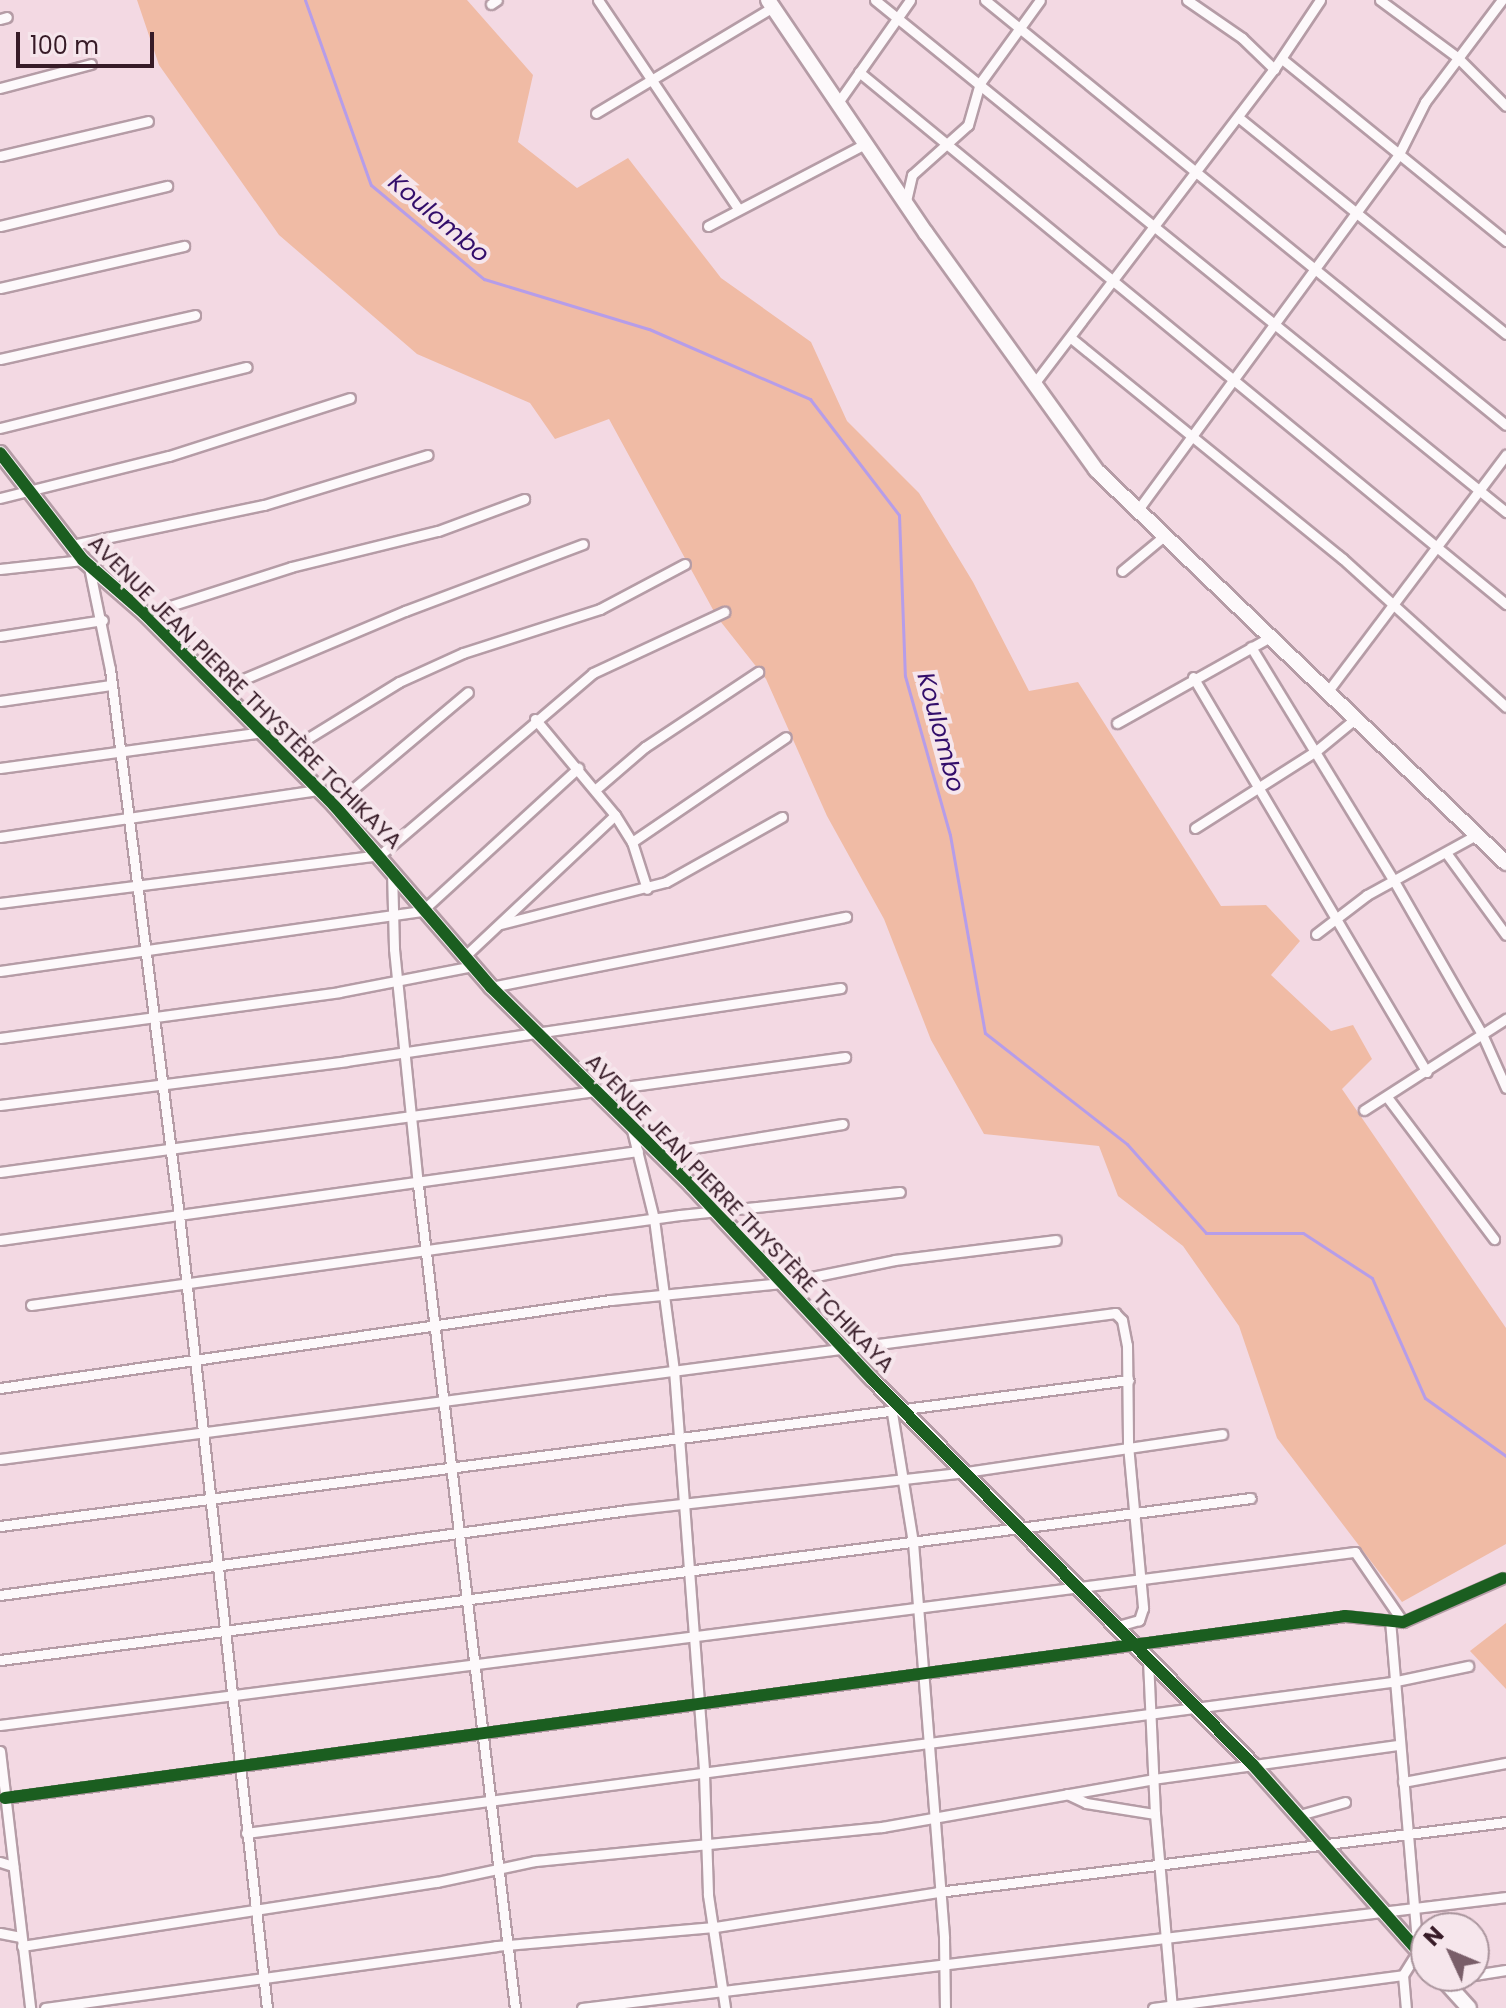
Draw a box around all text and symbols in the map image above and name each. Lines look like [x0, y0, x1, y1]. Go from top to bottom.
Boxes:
scale bar [20, 16, 158, 66]
text: 100 m [30, 29, 99, 62]
water label: Koulombo [383, 168, 495, 268]
street label: AVENUE JEAN PIERRE THYSTÈRE TCHIKAYA [83, 530, 407, 854]
water label: Koulombo [911, 669, 971, 795]
street label: AVENUE JEAN PIERRE THYSTÈRE TCHIKAYA [580, 1048, 900, 1378]
north arrow [1410, 1912, 1490, 1992]
text: N [1417, 1920, 1451, 1953]

